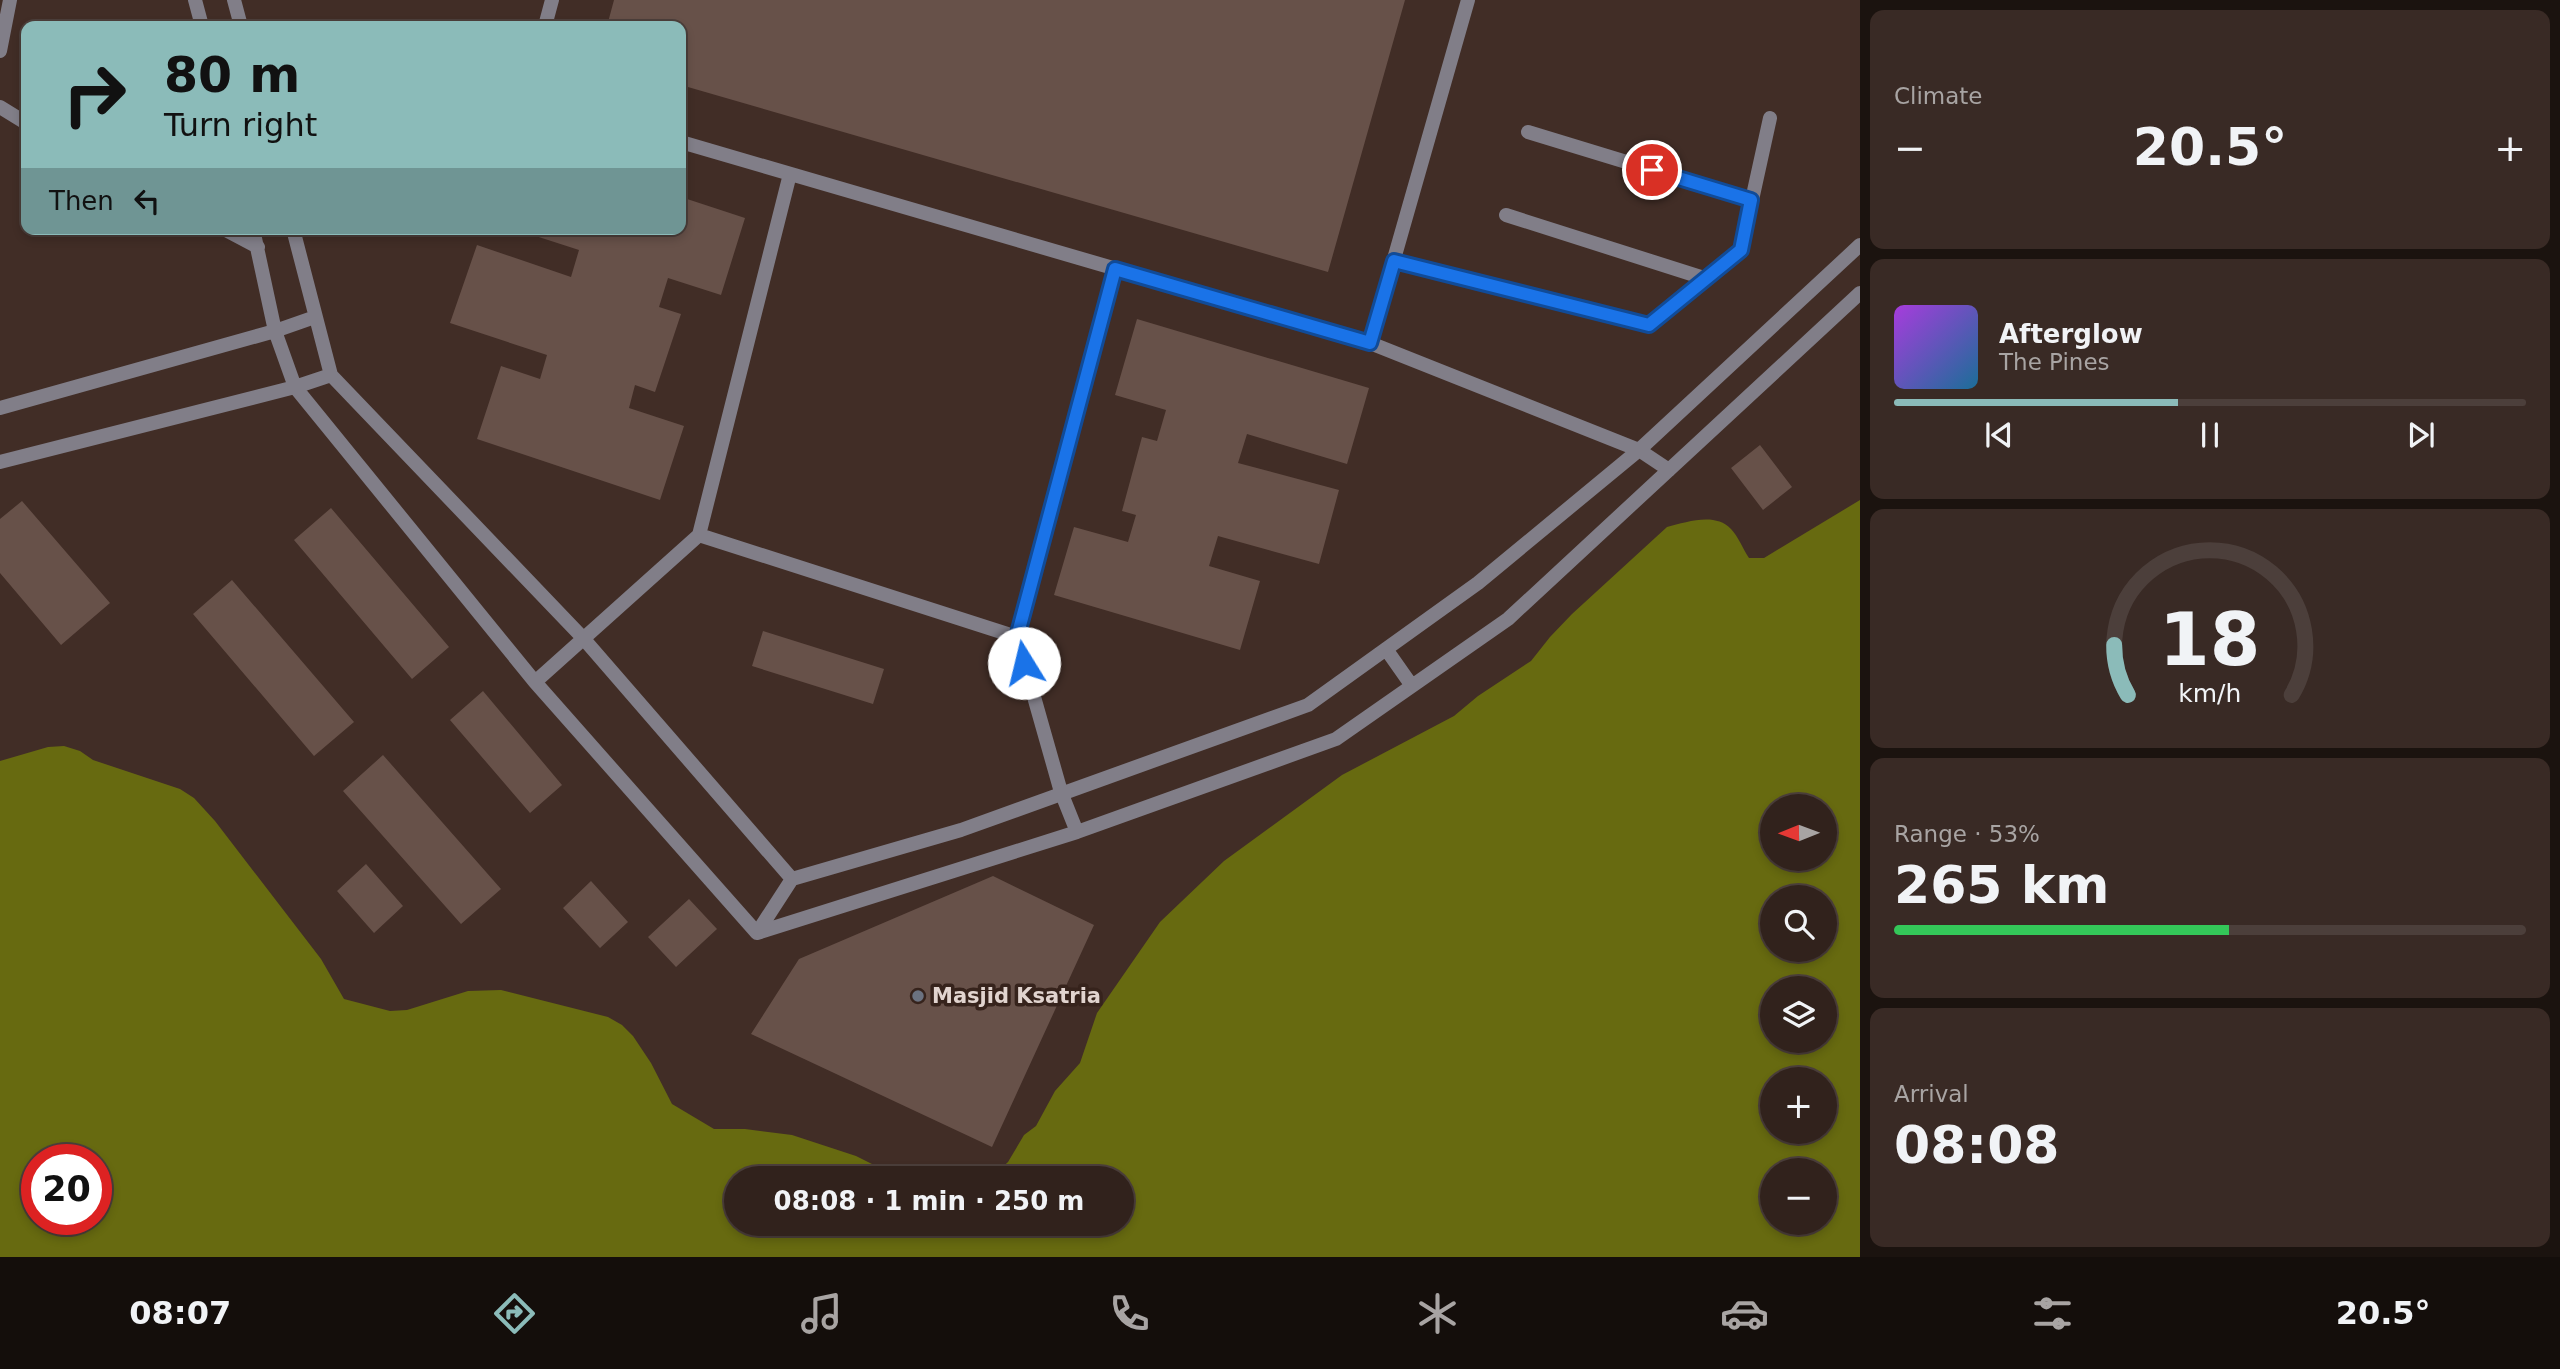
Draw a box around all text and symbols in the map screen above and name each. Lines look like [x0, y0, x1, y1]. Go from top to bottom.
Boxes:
text: 80 m [164, 47, 300, 104]
icon: right [49, 49, 140, 140]
text: Climate [1894, 83, 1983, 109]
text: Turn right [164, 106, 317, 144]
text: 20.5° [2133, 117, 2287, 177]
text: − [1894, 126, 1926, 170]
text: + [2494, 126, 2526, 170]
pin [1622, 140, 1682, 200]
icon: arrive [1633, 151, 1671, 189]
icon: left [128, 182, 166, 220]
text: Then [49, 186, 114, 216]
text: Afterglow [1999, 319, 2143, 349]
text: The Pines [1999, 349, 2110, 375]
icon: previous [1980, 416, 2018, 454]
icon: pause [2191, 416, 2229, 454]
icon: next [2402, 416, 2440, 454]
text: 18 [2159, 597, 2261, 682]
position arrow [987, 626, 1061, 700]
text: km/h [2178, 678, 2242, 707]
north arrow [1760, 794, 1838, 872]
map controls [1760, 794, 1837, 1235]
text: Range · 53% [1894, 821, 2040, 847]
text: 265 km [1894, 855, 2109, 915]
button: search [1760, 885, 1837, 962]
button: layers [1760, 976, 1837, 1053]
place label: Masjid Ksatria [932, 984, 1101, 1008]
marker: Masjid Ksatria [910, 988, 926, 1004]
button: + [1760, 1067, 1837, 1144]
text: Arrival [1894, 1081, 1969, 1107]
text: 08:08 [1894, 1115, 2060, 1175]
speed limit sign: 20 [21, 1144, 112, 1235]
button: − [1760, 1158, 1837, 1235]
text: 08:08 · 1 min · 250 m [774, 1186, 1084, 1216]
icon: directions [490, 1289, 539, 1338]
icon: music [797, 1289, 846, 1338]
icon: phone [1105, 1289, 1154, 1338]
icon: climate [1413, 1289, 1462, 1338]
icon: car [1720, 1289, 1769, 1338]
icon: filters [2028, 1289, 2077, 1338]
text: 08:07 [129, 1294, 231, 1332]
text: 20.5° [2336, 1294, 2431, 1332]

